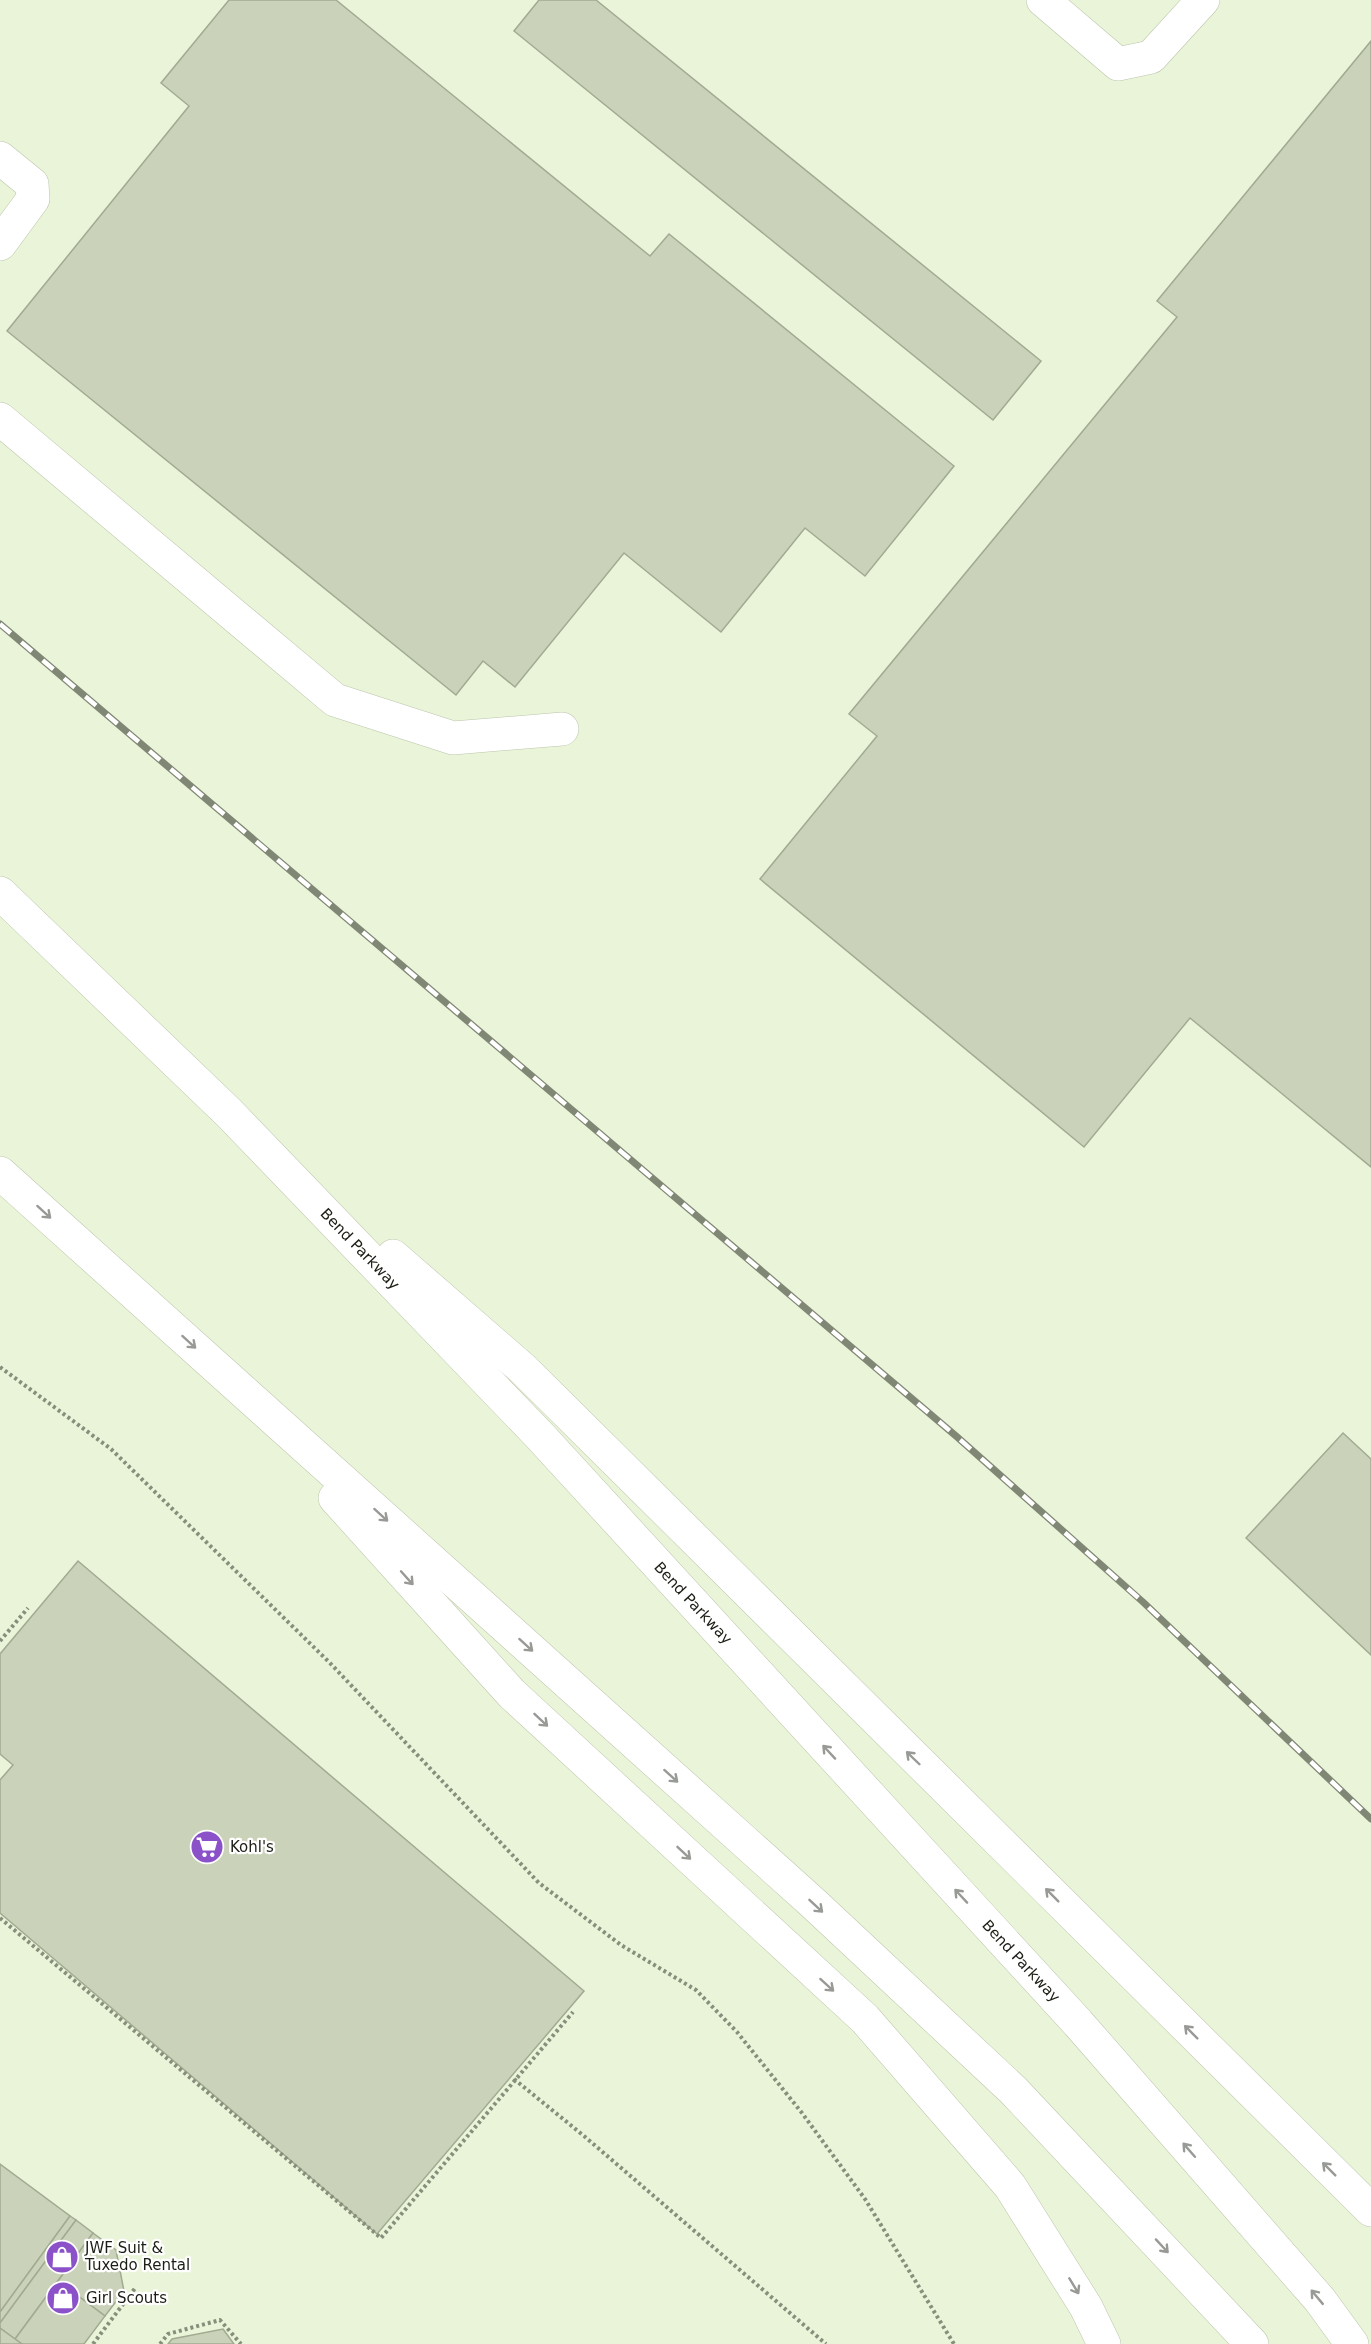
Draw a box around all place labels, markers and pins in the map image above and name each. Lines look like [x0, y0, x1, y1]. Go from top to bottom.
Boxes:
supermarket icon: Kohl's [189, 1829, 225, 1865]
place label: Kohl's [230, 1838, 274, 1856]
shop icon: JWF Suit & Tuxedo Rental [44, 2239, 80, 2275]
place label: JWF Suit & Tuxedo Rental [84, 2239, 190, 2274]
shop icon: Girl Scouts [45, 2280, 81, 2316]
place label: Girl Scouts [86, 2289, 167, 2307]

